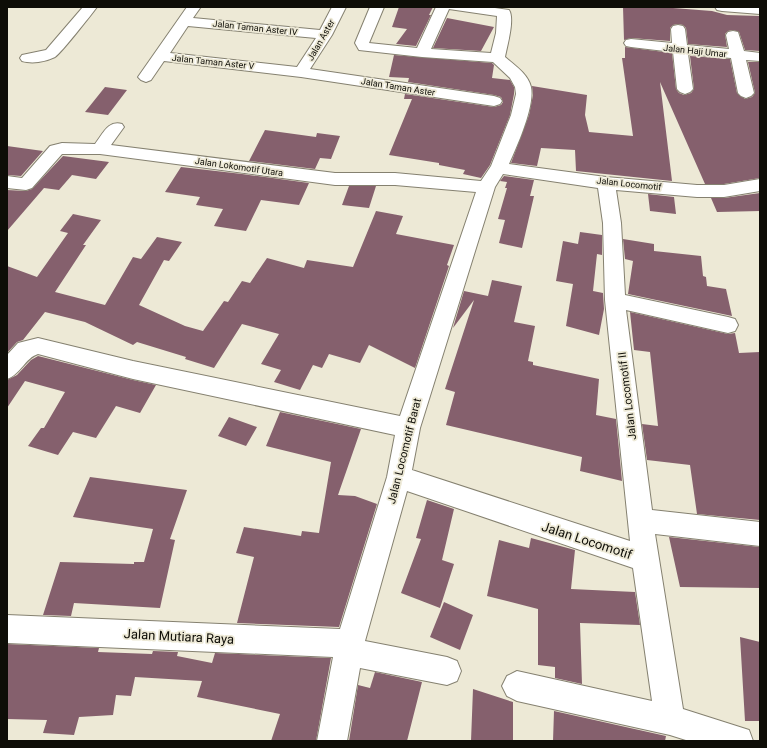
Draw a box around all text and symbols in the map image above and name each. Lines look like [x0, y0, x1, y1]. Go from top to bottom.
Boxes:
street label: Jalan Aster [305, 18, 337, 62]
street label: Jalan Taman Aster IV [212, 19, 298, 37]
street label: Jalan Haji Umar [663, 43, 727, 59]
street label: Jalan Taman Aster V [171, 53, 255, 71]
street label: Jalan Taman Aster [360, 76, 436, 98]
street label: Jalan Lokomotif Utara [194, 156, 284, 178]
street label: Jalan Locomotif [596, 176, 663, 192]
street label: Jalan Locomotif II [616, 351, 639, 441]
street label: Jalan Locomotif Barat [385, 397, 424, 505]
street label: Jalan Locomotif [540, 519, 634, 562]
street label: Jalan Mutiara Raya [123, 626, 235, 647]

